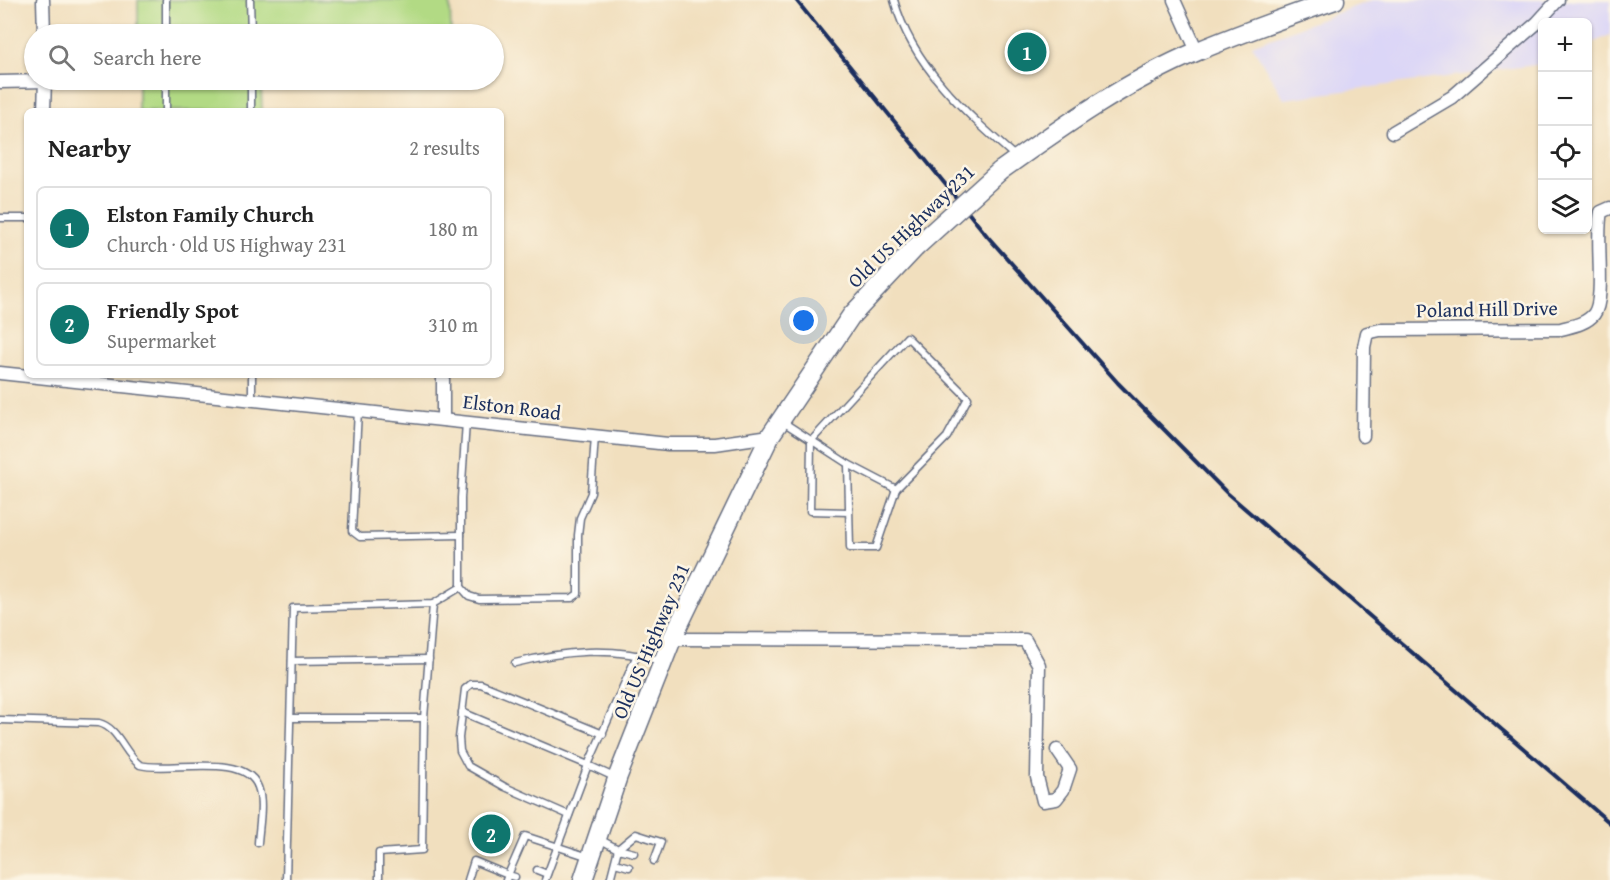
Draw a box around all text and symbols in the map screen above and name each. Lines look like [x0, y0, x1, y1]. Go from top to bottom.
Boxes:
map controls [1538, 18, 1592, 234]
button: + [1538, 18, 1592, 72]
search box [24, 24, 504, 90]
pin: 1 [1008, 29, 1046, 74]
icon: search [45, 41, 78, 74]
text: Search here [93, 41, 202, 73]
button: − [1538, 72, 1592, 126]
button: locate [1538, 126, 1592, 180]
text: Nearby [48, 128, 131, 167]
text: 2 results [409, 133, 480, 162]
street label: Old US Highway 231 [841, 157, 981, 294]
button: layers [1538, 180, 1592, 234]
text: Elston Family Church [107, 198, 314, 230]
text: 1 [64, 214, 75, 243]
text: 180 m [428, 214, 478, 243]
text: Church · Old US Highway 231 [107, 230, 347, 259]
street label: Poland Hill Drive [1416, 293, 1558, 324]
text: Friendly Spot [107, 294, 239, 326]
your location [789, 306, 818, 335]
text: 2 [64, 310, 75, 339]
text: 310 m [428, 310, 478, 339]
text: Supermarket [107, 326, 216, 355]
street label: Elston Road [461, 386, 563, 427]
street label: Old US Highway 231 [605, 558, 696, 723]
pin: 2 [472, 812, 510, 856]

